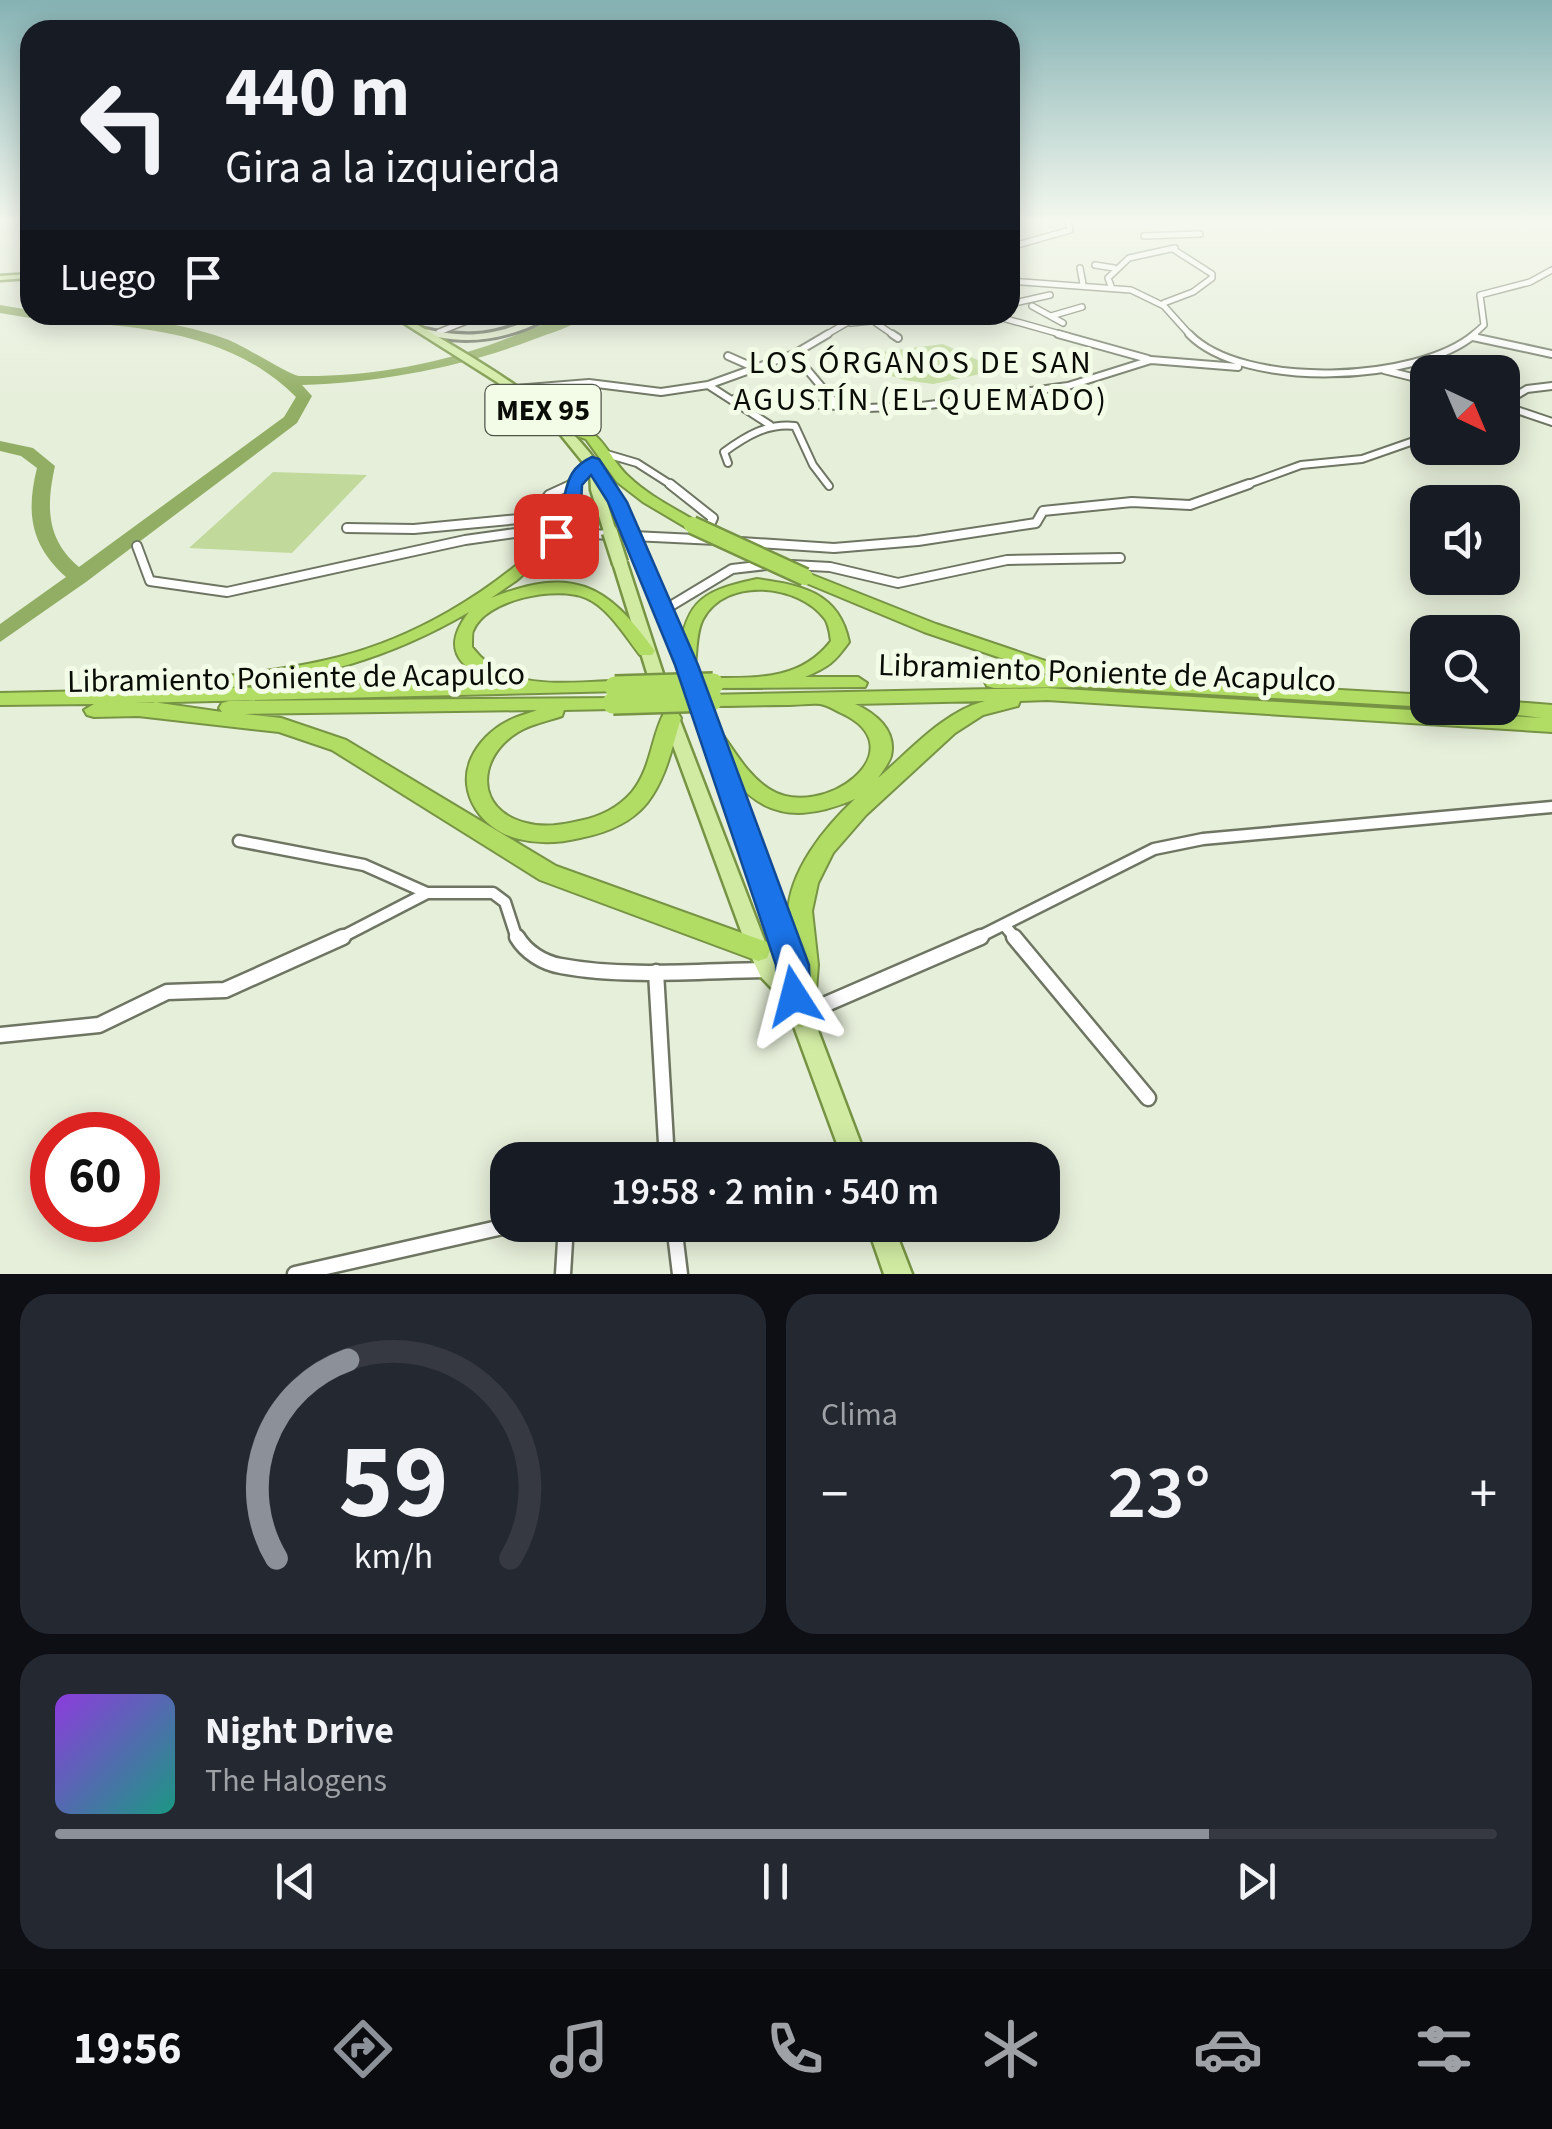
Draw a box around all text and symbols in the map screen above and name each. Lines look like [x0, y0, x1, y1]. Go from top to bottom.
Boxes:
text: 440 m [225, 43, 410, 143]
icon: left [60, 60, 190, 190]
text: Gira a la izquierda [225, 136, 560, 200]
icon: arrive [176, 250, 231, 305]
text: Luego [60, 251, 156, 305]
district label: LOS ÓRGANOS DE SAN AGUSTÍN (EL QUEMADO) [734, 340, 1108, 423]
north arrow [1410, 355, 1520, 465]
map controls [1410, 355, 1520, 725]
road number: MEX 95 [486, 385, 600, 435]
button: sound [1410, 485, 1520, 595]
pin [514, 494, 599, 579]
icon: arrive [529, 509, 584, 564]
button: search [1410, 615, 1520, 725]
street label: Libramiento Poniente de Acapulco [877, 642, 1337, 704]
street label: Libramiento Poniente de Acapulco [67, 651, 525, 705]
position arrow [742, 944, 846, 1048]
speed limit sign: 60 [30, 1112, 160, 1242]
text: 19:58 · 2 min · 540 m [611, 1165, 939, 1219]
text: Clima [821, 1392, 898, 1438]
text: 59 [338, 1410, 448, 1558]
text: 23° [1107, 1440, 1211, 1547]
text: − [821, 1456, 848, 1534]
text: + [1470, 1456, 1497, 1534]
text: km/h [353, 1531, 433, 1582]
text: Night Drive [205, 1704, 394, 1758]
text: The Halogens [205, 1758, 387, 1804]
icon: previous [268, 1854, 323, 1909]
icon: pause [748, 1854, 803, 1909]
icon: next [1229, 1854, 1284, 1909]
icon: directions [328, 2014, 398, 2084]
icon: music [544, 2014, 614, 2084]
icon: phone [760, 2014, 830, 2084]
icon: climate [976, 2014, 1046, 2084]
icon: car [1193, 2014, 1263, 2084]
icon: filters [1409, 2014, 1479, 2084]
text: 19:56 [73, 2017, 182, 2081]

